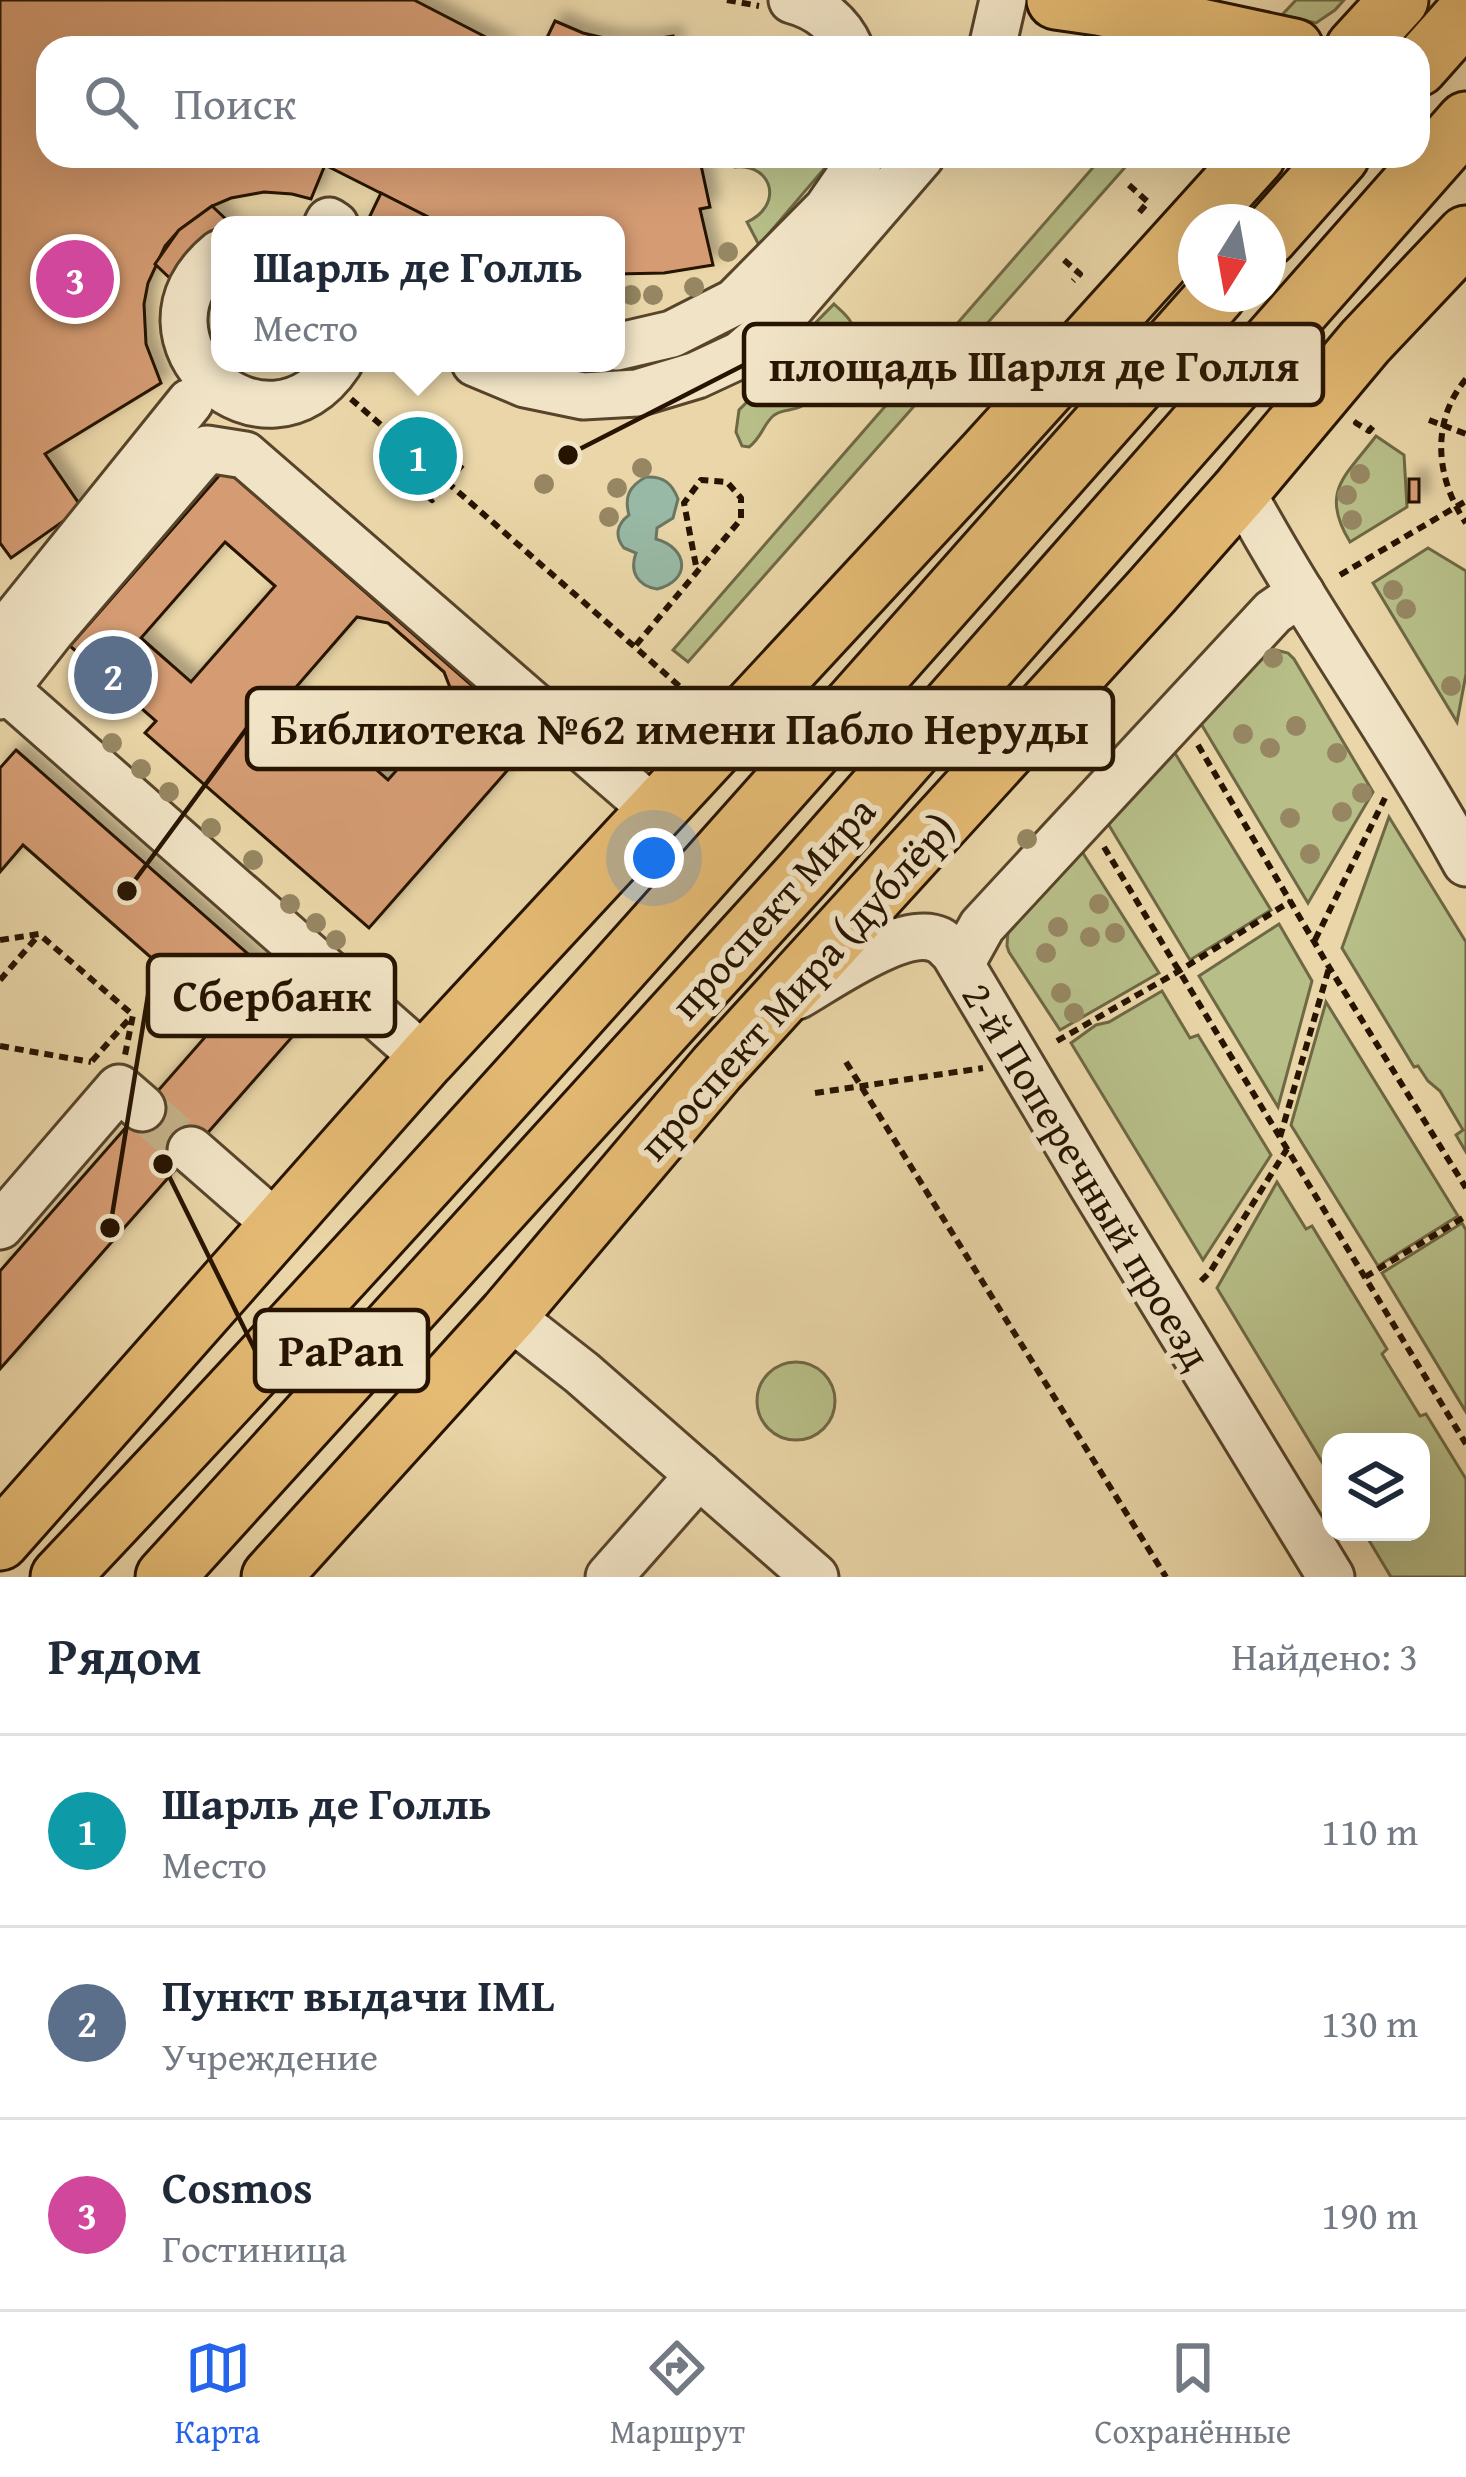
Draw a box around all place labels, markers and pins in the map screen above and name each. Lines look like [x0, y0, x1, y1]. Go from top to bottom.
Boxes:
pin: 3 [36, 234, 114, 324]
callout: площадь Шарля де Голля [744, 324, 1323, 405]
pin: 1 [379, 411, 457, 501]
pin: 2 [74, 630, 152, 720]
callout: Библиотека №62 имени Пабло Неруды [247, 688, 1113, 769]
callout: Сбербанк [148, 955, 395, 1036]
callout: PaPan [255, 1310, 428, 1391]

